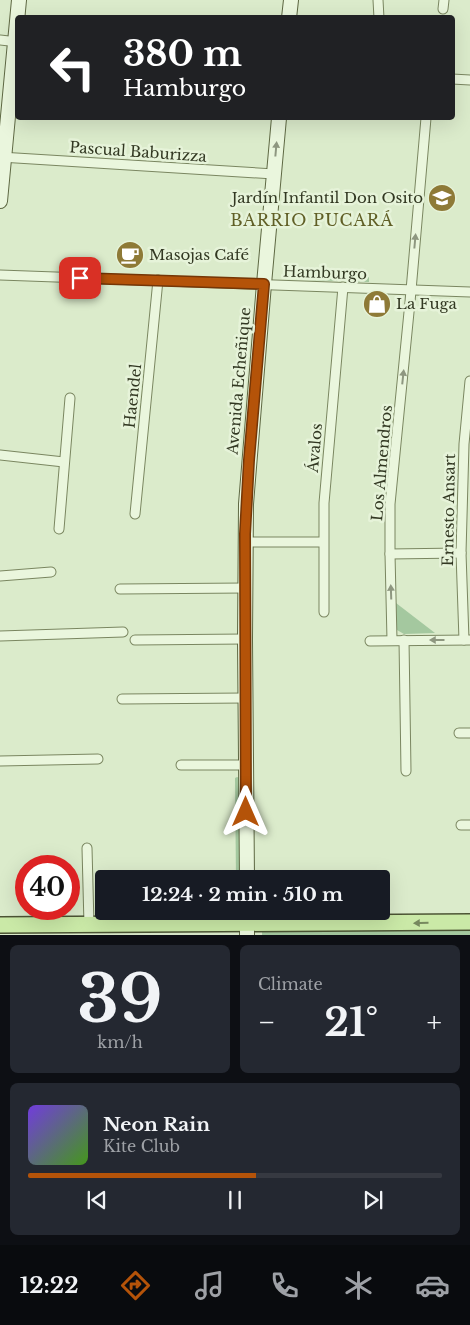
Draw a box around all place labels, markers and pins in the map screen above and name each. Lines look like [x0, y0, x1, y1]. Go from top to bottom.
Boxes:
school or university icon: Jardín Infantil Don Osito [427, 183, 457, 213]
place label: Jardín Infantil Don Osito [230, 188, 423, 207]
cafe icon: Masojas Café [115, 240, 145, 270]
place label: Masojas Café [149, 245, 249, 264]
pin [59, 257, 101, 299]
shop icon: La Fuga [362, 289, 392, 319]
place label: La Fuga [396, 294, 457, 313]

